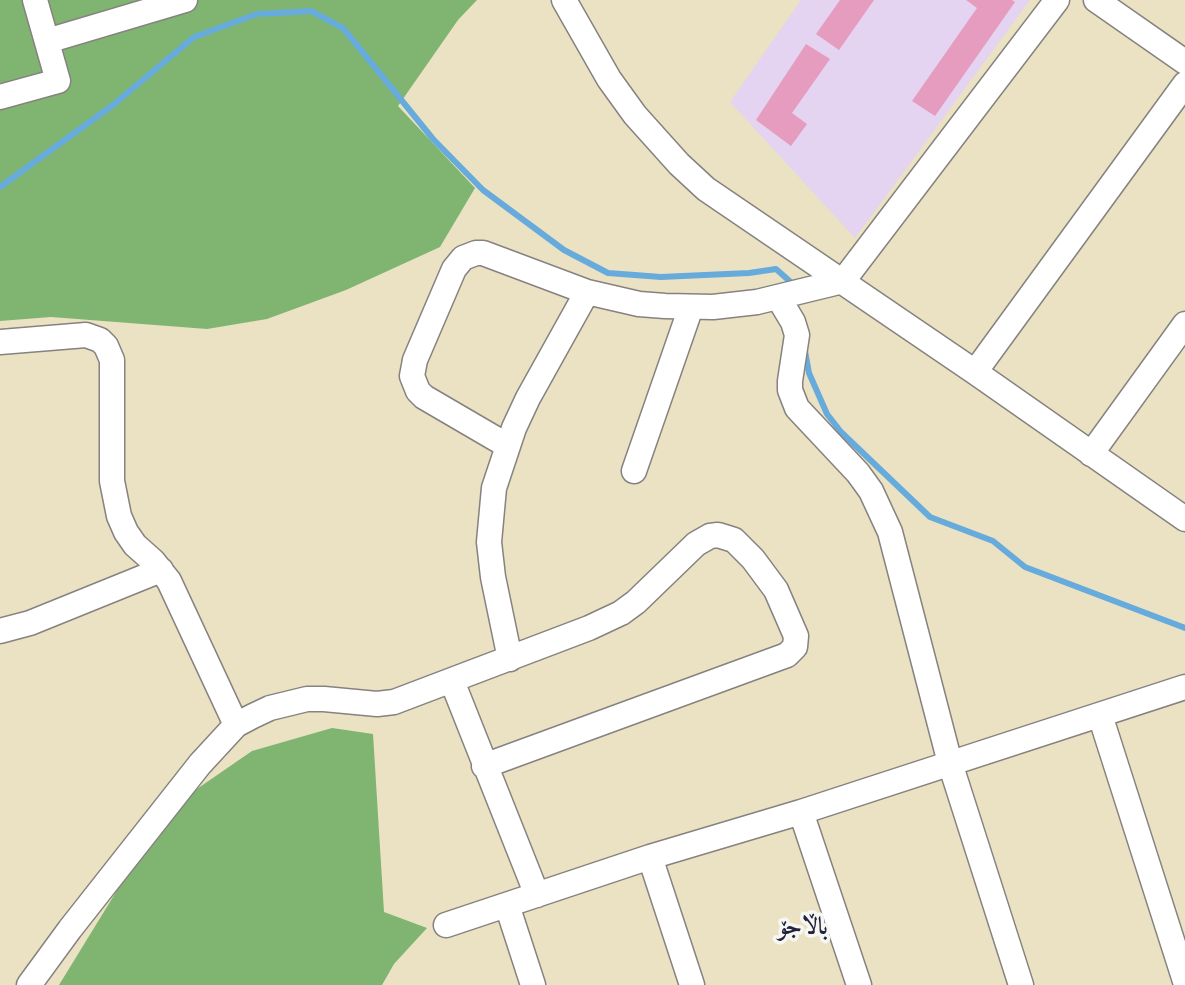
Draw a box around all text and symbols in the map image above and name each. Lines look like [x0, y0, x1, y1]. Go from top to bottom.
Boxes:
district label: باڵاجۆ [778, 913, 828, 941]

